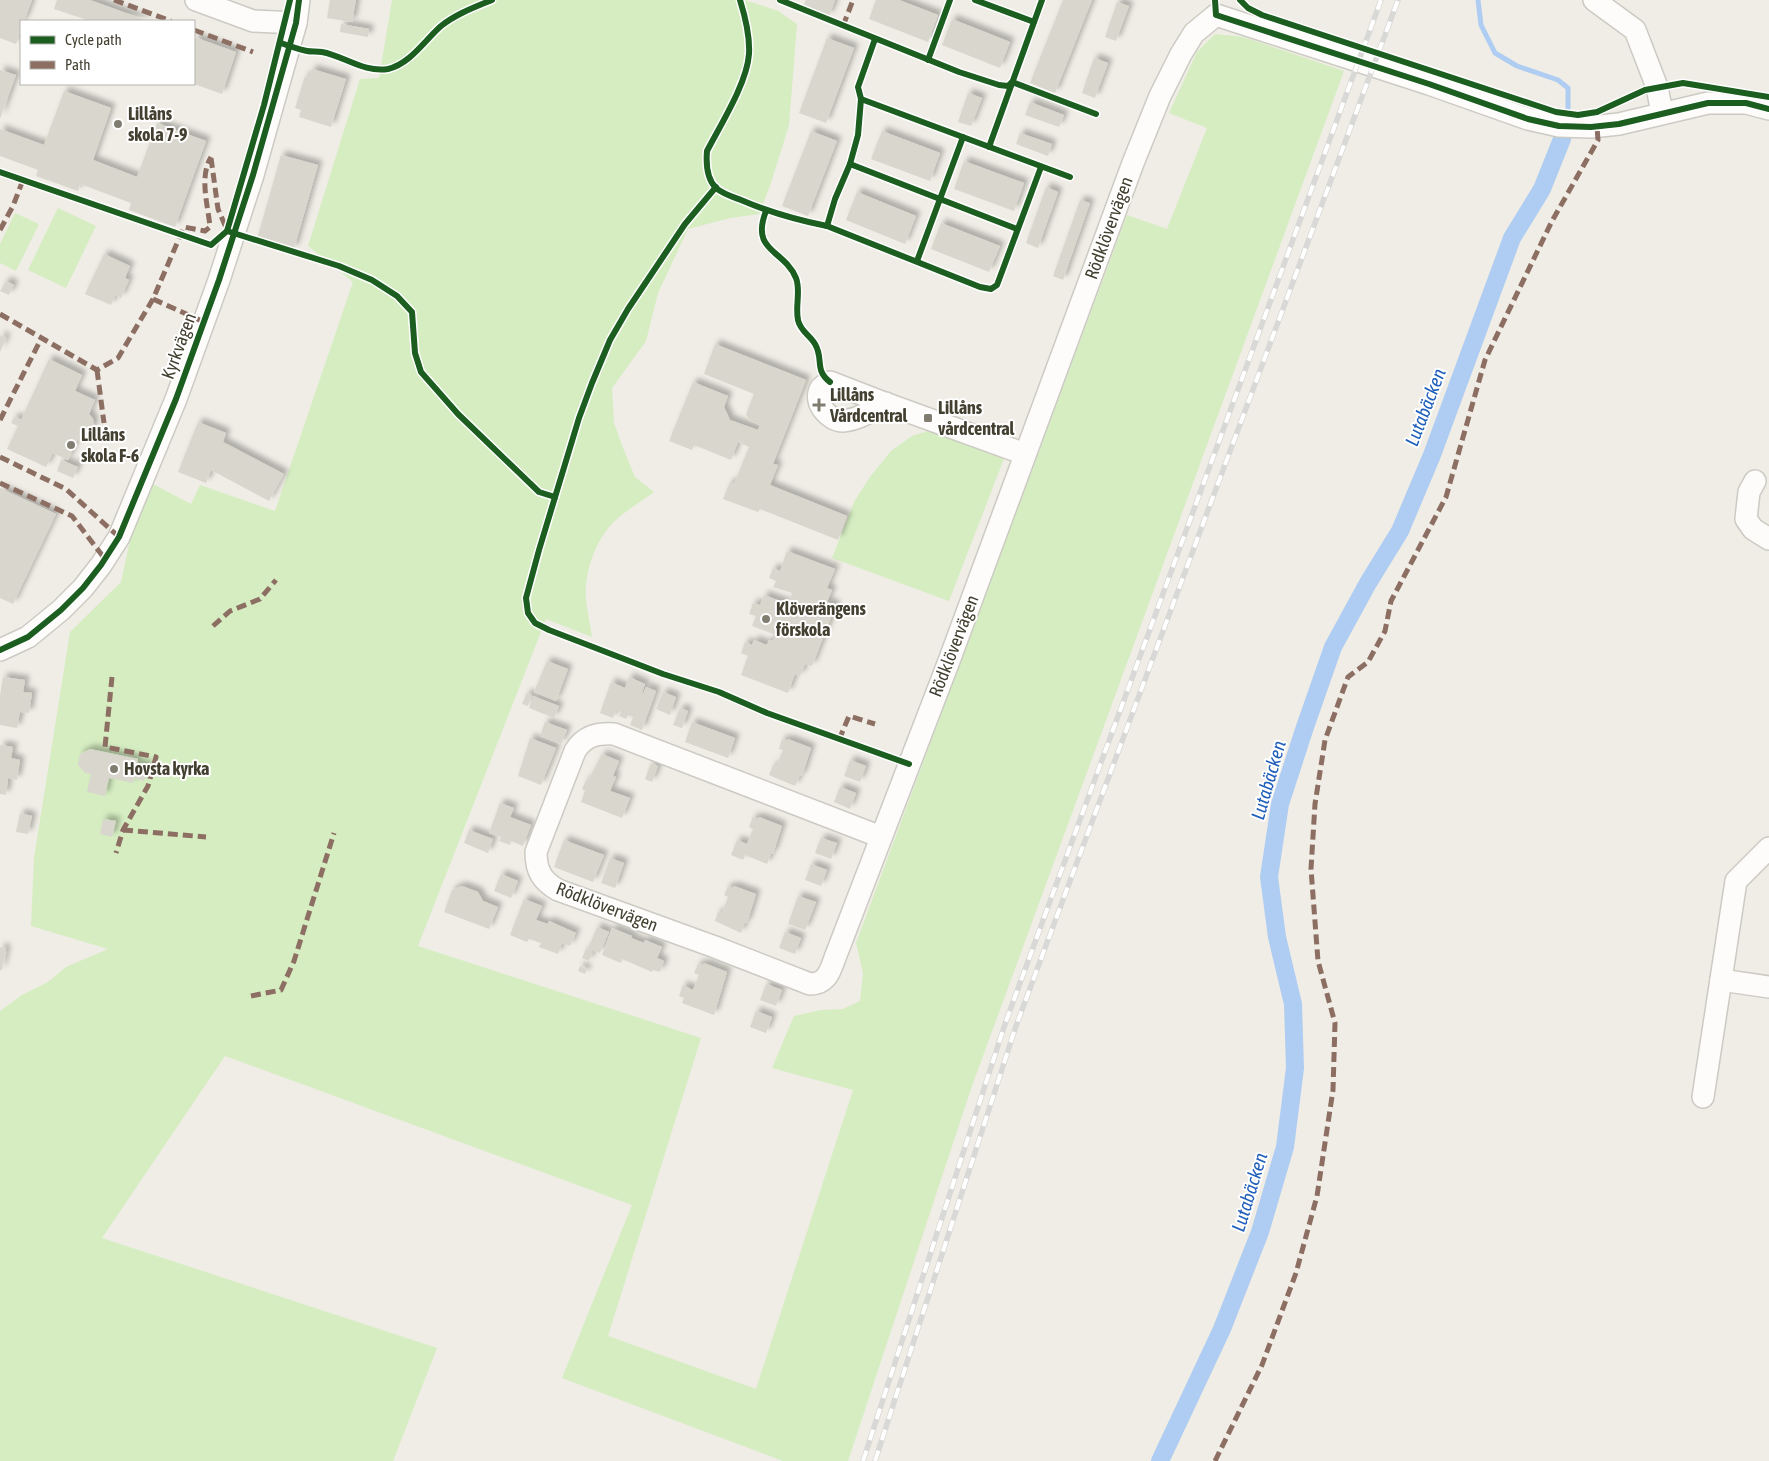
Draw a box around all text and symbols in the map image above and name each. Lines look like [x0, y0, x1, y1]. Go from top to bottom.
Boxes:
legend [20, 20, 195, 85]
text: Cycle path [65, 31, 122, 48]
text: Path [65, 56, 91, 73]
place label: Lillåns skola 7-9 [128, 103, 187, 145]
marker: Lillåns skola 7-9 [112, 118, 124, 130]
street label: Rödklövervägen [1080, 174, 1137, 282]
street label: Kyrkvägen [157, 310, 200, 382]
water label: Lutabäcken [1400, 365, 1450, 449]
place label: Lillåns Vårdcentral [829, 384, 908, 426]
place label: Lillåns vårdcentral [938, 397, 1015, 439]
marker: Lillåns Vårdcentral [812, 398, 826, 412]
marker: Lillåns vårdcentral [922, 412, 934, 424]
place label: Lillåns skola F-6 [81, 424, 139, 466]
marker: Lillåns skola F-6 [65, 439, 77, 451]
street label: Rödklövervägen [924, 592, 983, 700]
place label: Klöverängens förskola [775, 598, 866, 640]
marker: Klöverängens förskola [760, 613, 772, 625]
water label: Lutabäcken [1246, 738, 1290, 822]
place label: Hovsta kyrka [124, 758, 209, 779]
marker: Hovsta kyrka [108, 763, 120, 775]
street label: Rödklövervägen [553, 877, 661, 936]
water label: Lutabäcken [1227, 1150, 1271, 1234]

